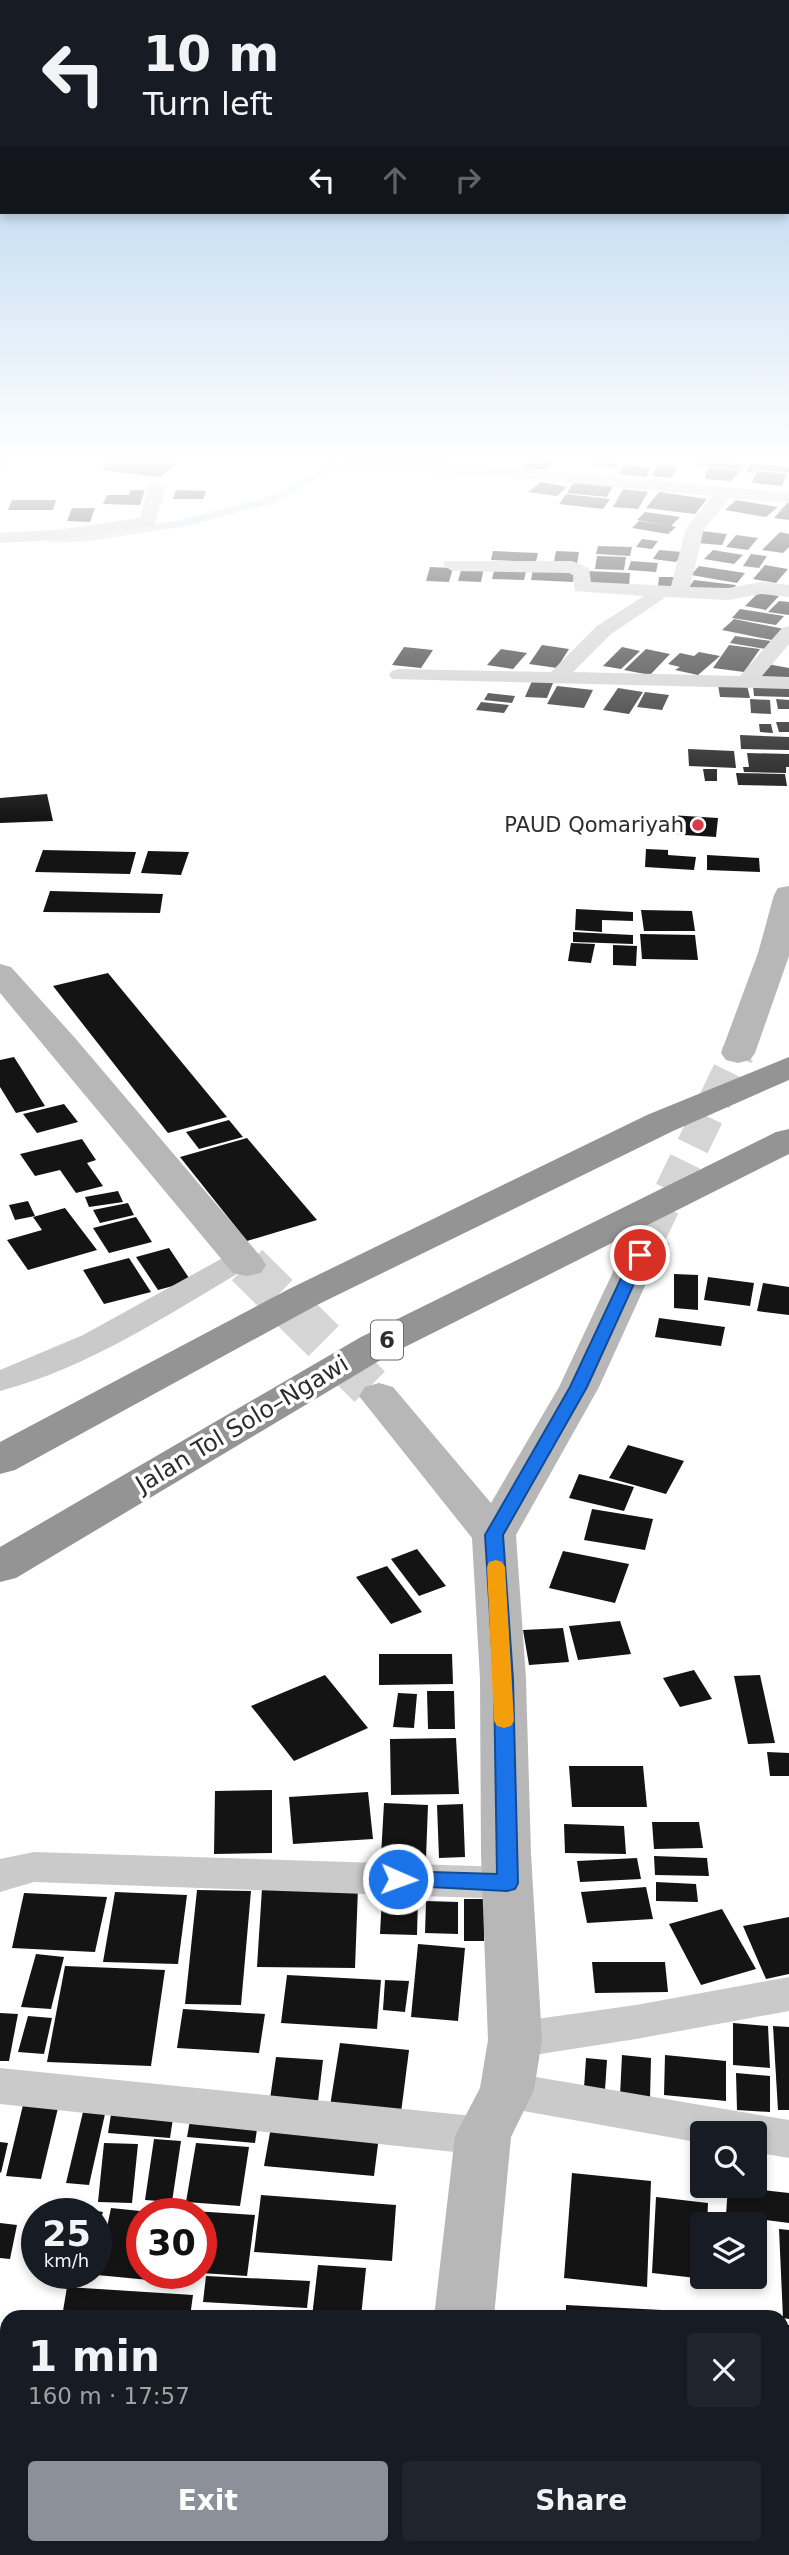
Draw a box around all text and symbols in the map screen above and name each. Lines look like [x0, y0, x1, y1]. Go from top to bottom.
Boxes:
text: 10 m [143, 26, 279, 83]
icon: left [28, 28, 119, 119]
text: Turn left [143, 85, 273, 123]
icon: left [303, 161, 341, 199]
icon: ahead [376, 161, 414, 199]
icon: right [449, 161, 487, 199]
place label: PAUD Qomariyah [504, 813, 684, 837]
marker: PAUD Qomariyah [690, 817, 706, 833]
pin [610, 1225, 670, 1285]
icon: arrive [621, 1236, 659, 1274]
road number: 6 [371, 1320, 403, 1359]
street label: Jalan Tol Solo–Ngawi [129, 1349, 353, 1500]
position arrow [361, 1842, 435, 1916]
map controls [690, 2121, 767, 2289]
button: search [690, 2121, 767, 2198]
speed limit sign: 30 [126, 2198, 217, 2289]
button: layers [690, 2212, 767, 2289]
text: 25 [42, 2214, 91, 2254]
text: km/h [44, 2250, 89, 2271]
text: 1 min [28, 2332, 160, 2381]
button: close [687, 2333, 761, 2407]
text: 160 m · 17:57 [28, 2383, 190, 2409]
button: Exit [28, 2461, 388, 2541]
button: Share [402, 2461, 761, 2541]

